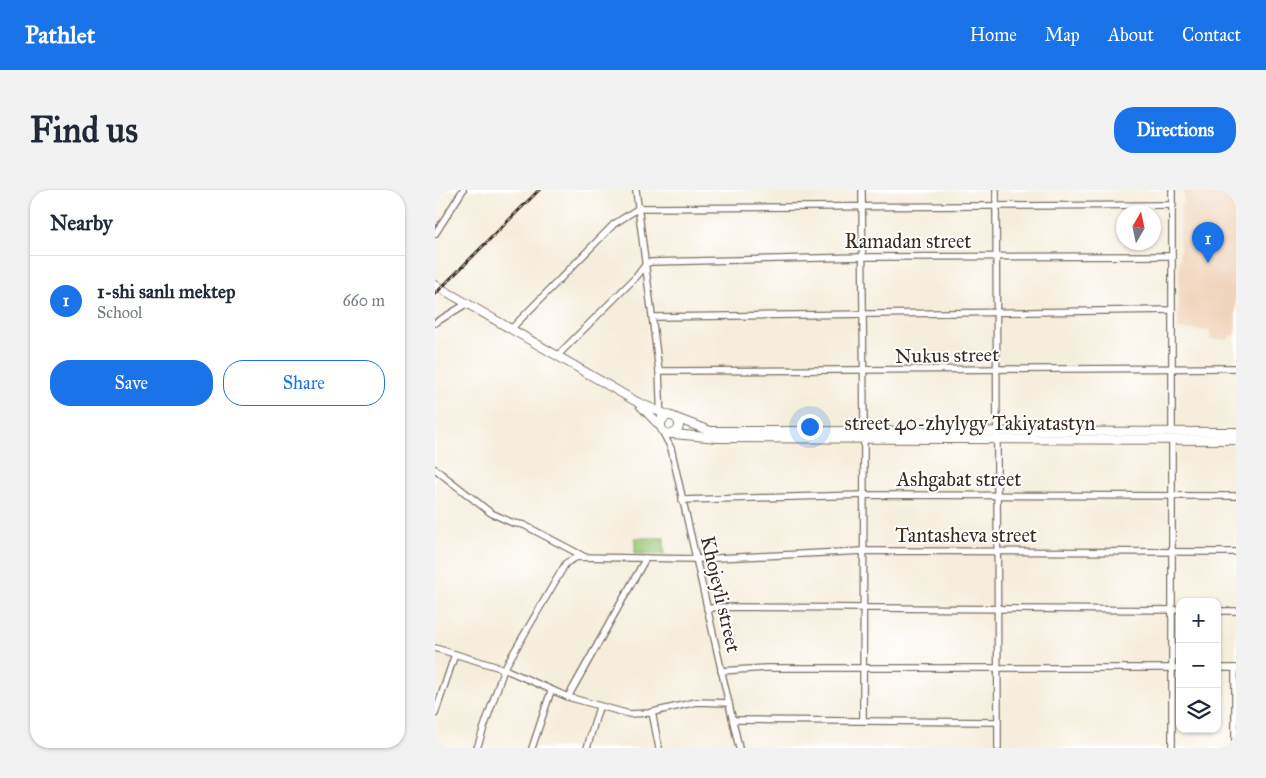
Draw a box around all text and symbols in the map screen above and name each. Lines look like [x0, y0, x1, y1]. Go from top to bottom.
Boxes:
text: Pathlet [25, 20, 95, 50]
text: Home [970, 24, 1017, 46]
text: Map [1045, 24, 1080, 46]
text: About [1108, 24, 1154, 46]
text: Contact [1182, 24, 1241, 46]
button: Directions [1114, 107, 1236, 153]
text: Find us [30, 109, 138, 152]
north arrow [1116, 205, 1161, 250]
text: Nearby [50, 210, 113, 236]
pin: 1 [1192, 222, 1224, 263]
street label: Ramadan street [845, 229, 971, 253]
text: 1-shi sanlı mektep [97, 280, 235, 303]
text: 1 [63, 291, 69, 310]
text: 660 m [342, 291, 385, 310]
text: School [97, 303, 142, 322]
street label: Nukus street [895, 342, 999, 368]
button: Save [50, 360, 213, 406]
button: Share [223, 360, 385, 406]
street label: street 40-zhylygy Takiyatastyn [845, 411, 1096, 436]
your location [797, 414, 823, 440]
street label: Ashgabat street [896, 467, 1021, 492]
street label: Tantasheva street [895, 523, 1037, 547]
street label: Khojeyli street [696, 534, 746, 654]
map controls [1176, 598, 1221, 733]
button: + [1176, 598, 1221, 643]
button: − [1176, 643, 1221, 688]
button: layers [1176, 688, 1221, 733]

